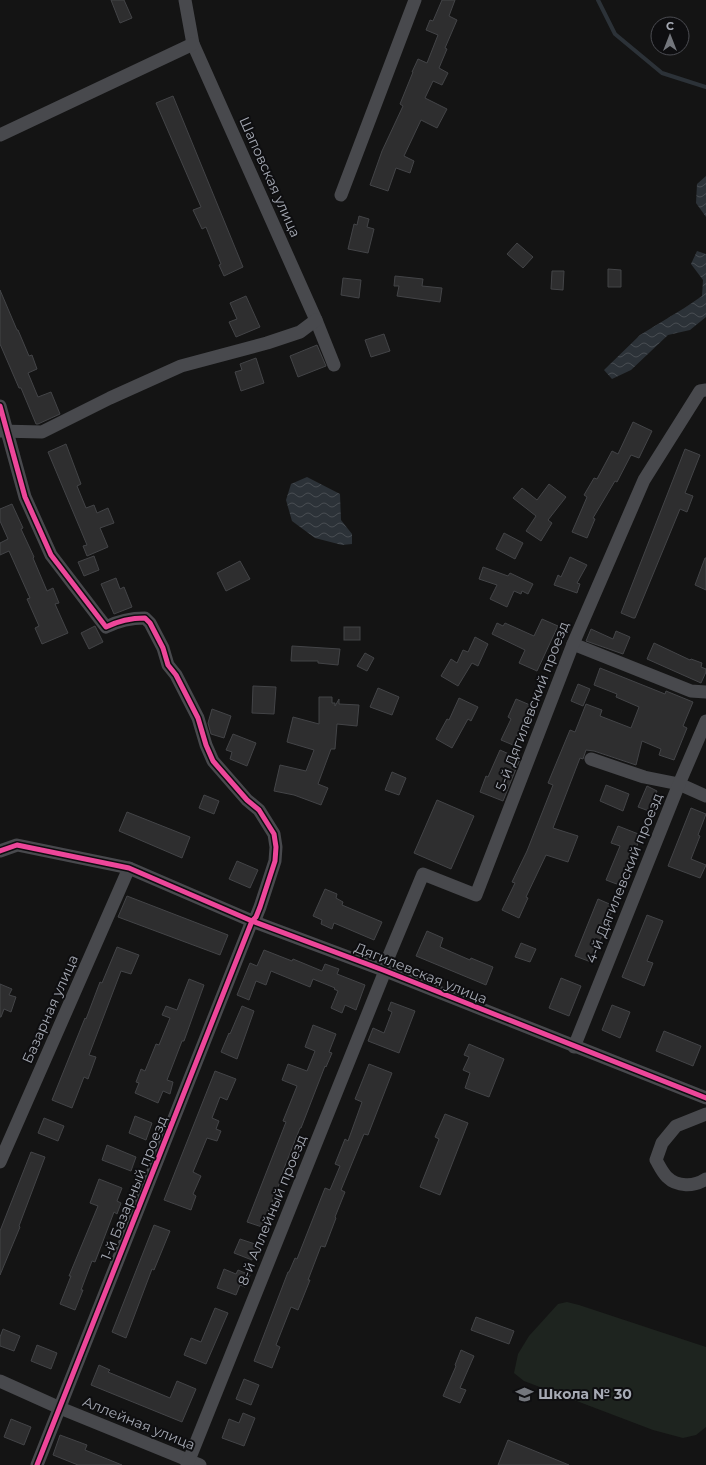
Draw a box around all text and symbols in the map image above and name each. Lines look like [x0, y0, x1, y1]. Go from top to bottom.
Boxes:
north arrow [650, 16, 690, 56]
text: С [666, 19, 674, 33]
street label: Шаповская улица [235, 114, 305, 240]
street label: 5-й Дягилевский проезд [491, 619, 573, 793]
street label: 4-й Дягилевский проезд [582, 790, 666, 966]
street label: Дягилевская улица [352, 938, 490, 1008]
street label: Базарная улица [18, 952, 82, 1066]
street label: 1-й Базарный проезд [97, 1113, 171, 1263]
street label: 8-й Аллейный проезд [234, 1132, 310, 1288]
school or university icon: Школа № 30 [515, 1384, 535, 1404]
place label: Школа № 30 [538, 1385, 632, 1403]
street label: Аллейная улица [80, 1392, 198, 1454]

